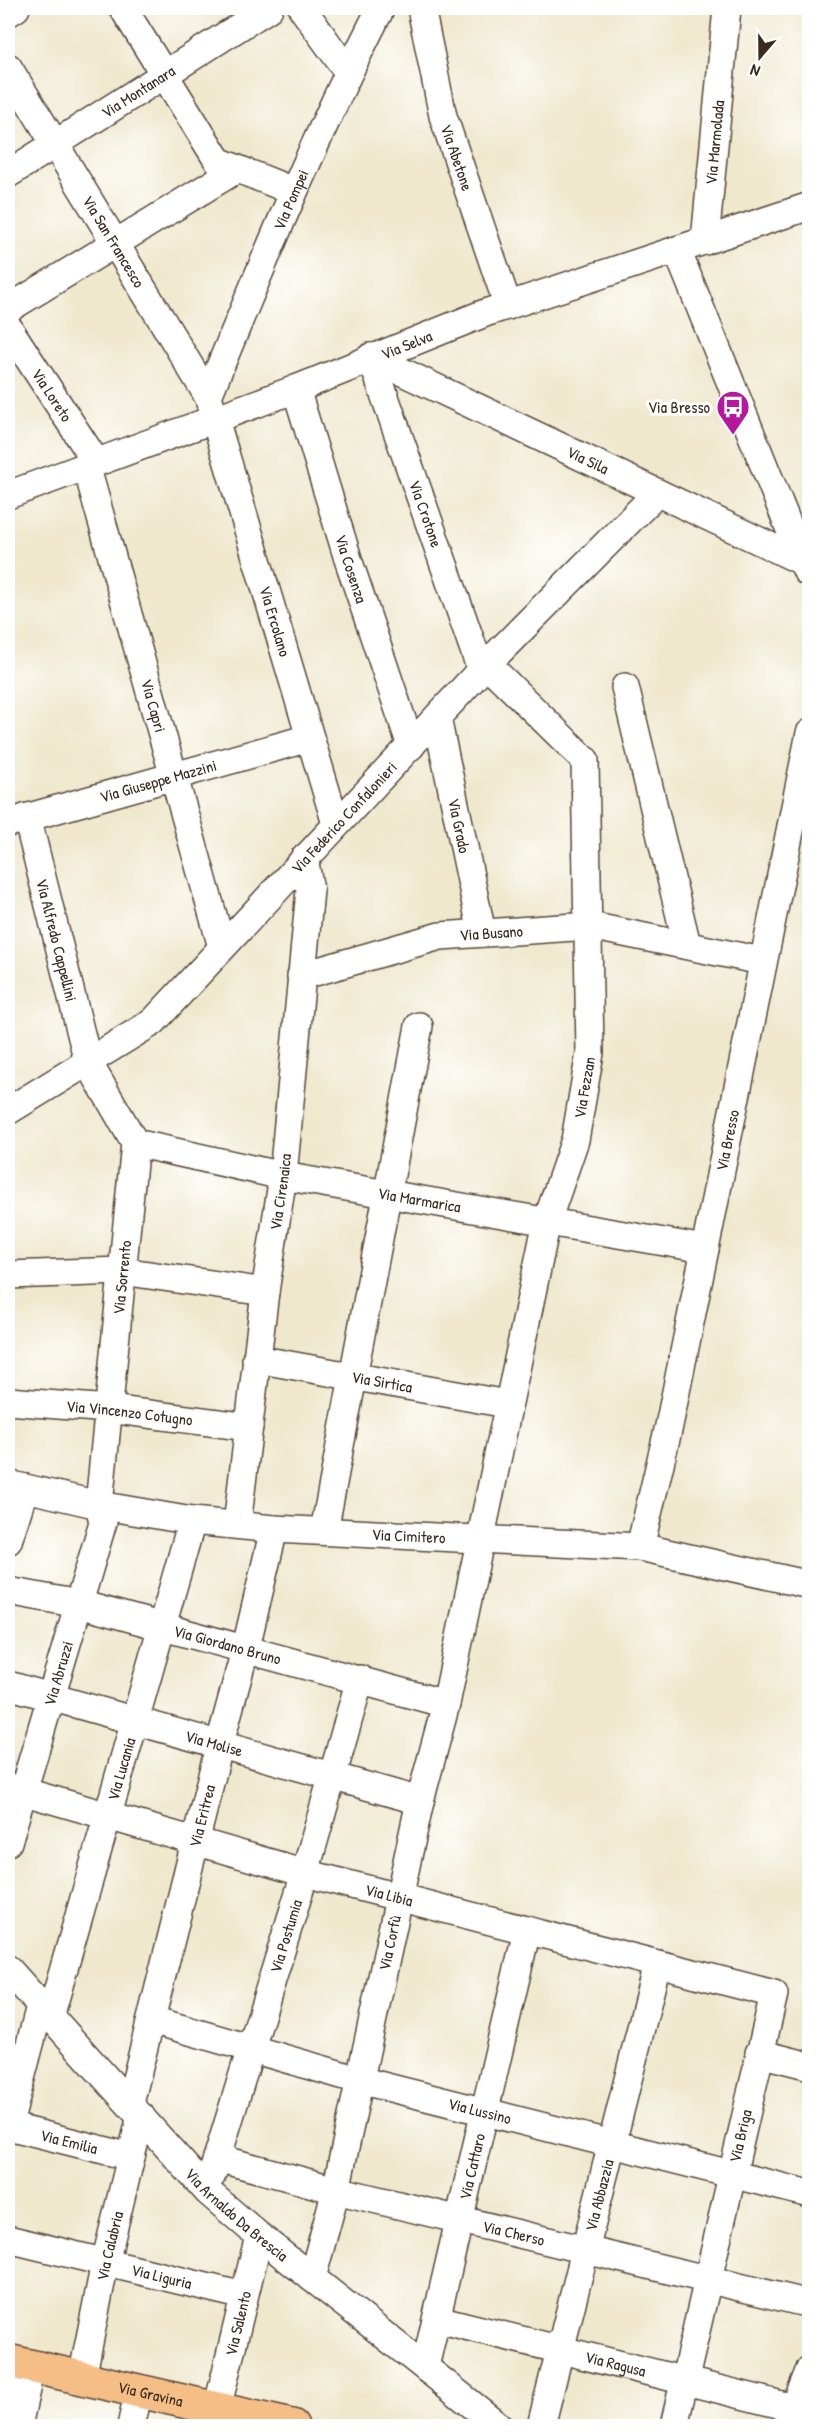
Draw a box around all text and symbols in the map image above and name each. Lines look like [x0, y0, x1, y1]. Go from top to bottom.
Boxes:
north arrow [730, 27, 790, 87]
text: N [747, 59, 763, 83]
street label: Via Montanara [97, 60, 179, 123]
street label: Via Marmolada [699, 99, 729, 186]
street label: Via Abetone [436, 121, 479, 194]
street label: Via Pompei [268, 166, 314, 234]
street label: Via San Francesco [77, 191, 151, 292]
street label: Via Selva [378, 324, 435, 365]
street label: Via Loreto [27, 364, 78, 426]
bus stop icon: Via Bresso [715, 389, 751, 436]
place label: Via Bresso [648, 396, 711, 418]
street label: Via Sila [563, 440, 613, 479]
street label: Via Crotone [404, 477, 448, 551]
street label: Via Cosenza [330, 532, 373, 606]
street label: Via Ercolano [254, 583, 296, 660]
street label: Via Capri [136, 677, 172, 735]
street label: Via Giuseppe Mazzini [97, 754, 219, 808]
street label: Via Federico Confalonieri [286, 756, 402, 878]
street label: Via Grado [443, 796, 476, 856]
street label: Via Alfredo Cappellini [31, 876, 83, 1004]
street label: Via Busano [459, 919, 524, 946]
street label: Via Fezzan [568, 1055, 600, 1120]
street label: Via Bresso [710, 1107, 744, 1173]
street label: Via Cirenaica [264, 1153, 296, 1232]
street label: Via Marmarica [376, 1182, 463, 1218]
street label: Via Sorrento [107, 1239, 136, 1315]
street label: Via Sirtica [350, 1365, 414, 1398]
street label: Via Vincenzo Cotugno [65, 1395, 195, 1431]
street label: Via Cimitero [371, 1523, 447, 1548]
street label: Via Giordano Bruno [171, 1619, 284, 1670]
street label: Via Abruzzi [38, 1638, 78, 1708]
street label: Via Molise [183, 1724, 246, 1762]
street label: Via Lucania [102, 1735, 140, 1803]
street label: Via Eritrea [183, 1782, 220, 1849]
street label: Via Libia [363, 1878, 415, 1911]
street label: Via Postumia [264, 1897, 307, 1975]
street label: Via Corfù [373, 1913, 406, 1973]
street label: Via Lussino [446, 2092, 514, 2129]
street label: Via Briga [723, 2107, 757, 2165]
street label: Via Emilia [38, 2124, 100, 2159]
street label: Via Cattaro [453, 2130, 490, 2202]
street label: Via Abbazzia [579, 2157, 619, 2233]
street label: Via Arnaldo Da Brescia [180, 2163, 293, 2266]
street label: Via Calabria [91, 2209, 128, 2282]
street label: Via Cherso [480, 2215, 548, 2251]
street label: Via Liguria [129, 2258, 194, 2294]
street label: Via Salento [219, 2288, 256, 2358]
street label: Via Ragusa [583, 2345, 648, 2382]
street label: Via Gravina [116, 2375, 185, 2412]

